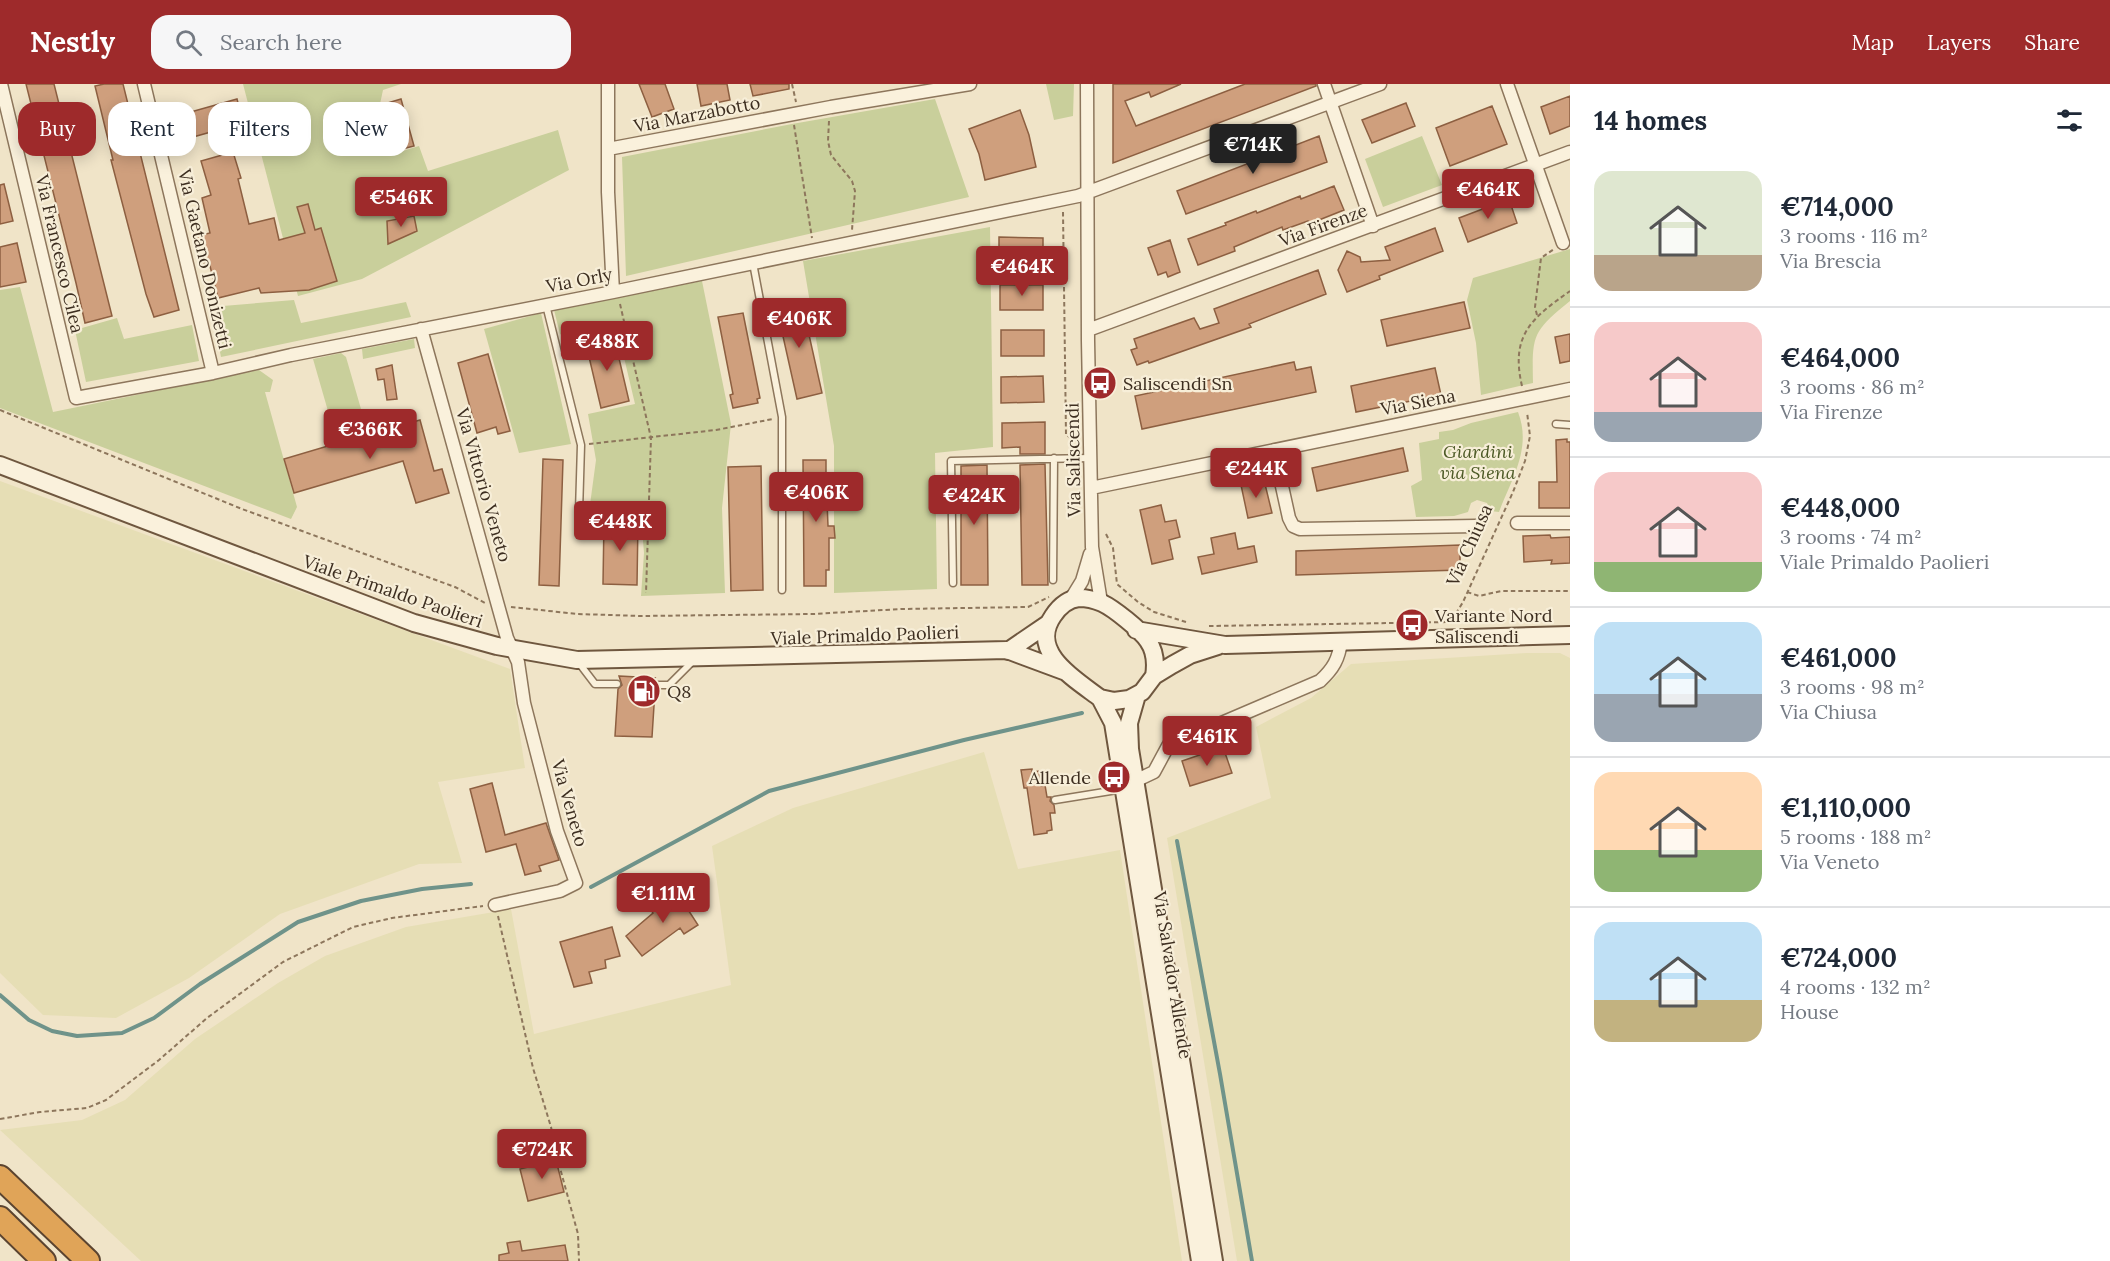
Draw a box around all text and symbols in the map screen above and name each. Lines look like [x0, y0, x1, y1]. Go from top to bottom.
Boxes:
search box [151, 15, 571, 69]
text: Nestly [30, 24, 115, 60]
icon: search [172, 26, 205, 59]
text: Search here [220, 28, 342, 56]
text: Map [1851, 29, 1894, 56]
text: Layers [1927, 29, 1991, 56]
text: Share [2024, 29, 2080, 56]
street label: Via Marzabotto [631, 90, 762, 138]
chip: Buy [18, 102, 96, 156]
chip: Rent [108, 102, 196, 156]
chip: Filters [208, 102, 311, 156]
chip: New [323, 102, 409, 156]
text: 14 homes [1594, 104, 1707, 137]
icon: filters [2053, 104, 2086, 137]
pin: €714K [1211, 124, 1295, 175]
text: €714K [1224, 131, 1282, 156]
street label: Via Gaetano Donizetti [173, 166, 237, 351]
pin: €464K [1446, 169, 1530, 220]
street label: Via Francesco Cilea [30, 172, 89, 336]
text: €464K [1456, 176, 1520, 201]
pin: €546K [359, 177, 443, 228]
text: €546K [369, 184, 433, 209]
text: €714,000 [1780, 190, 1894, 223]
icon: home [1642, 195, 1714, 267]
street label: Via Firenze [1275, 198, 1371, 252]
text: 3 rooms · 116 m² [1780, 223, 1928, 248]
pin: €464K [980, 246, 1064, 297]
text: Via Brescia [1780, 248, 1881, 273]
text: €464K [990, 253, 1054, 278]
street label: Via Orly [543, 262, 615, 298]
pin: €406K [757, 298, 841, 349]
text: €406K [766, 305, 832, 330]
pin: €488K [565, 321, 649, 372]
text: €488K [575, 328, 639, 353]
text: €464,000 [1780, 341, 1900, 374]
icon: home [1642, 346, 1714, 418]
bus stop icon: Saliscendi Sn [1082, 365, 1118, 401]
place label: Saliscendi Sn [1123, 372, 1233, 395]
text: 3 rooms · 86 m² [1780, 374, 1925, 399]
street label: Via Siena [1378, 383, 1457, 421]
text: Via Firenze [1780, 399, 1883, 424]
street label: Via Saliscendi [1061, 403, 1086, 518]
street label: Via Vittorio Veneto [451, 404, 517, 565]
pin: €366K [328, 409, 412, 460]
text: €366K [338, 416, 402, 441]
park label: Giardini via Siena [1440, 440, 1516, 484]
pin: €244K [1214, 448, 1298, 499]
text: €244K [1224, 455, 1288, 480]
pin: €406K [774, 472, 858, 523]
pin: €424K [932, 475, 1016, 526]
text: €406K [783, 479, 849, 504]
text: €424K [943, 482, 1005, 507]
text: €448,000 [1780, 491, 1900, 524]
icon: home [1642, 496, 1714, 568]
street label: Via Chiusa [1440, 500, 1497, 590]
pin: €448K [578, 501, 662, 552]
text: €448K [588, 508, 652, 533]
text: 3 rooms · 74 m² [1780, 524, 1922, 549]
street label: Viale Primaldo Paolieri [299, 549, 486, 633]
text: Viale Primaldo Paolieri [1780, 549, 1989, 574]
place label: Variante Nord Saliscendi [1434, 604, 1553, 648]
bus stop icon: Variante Nord Saliscendi [1394, 607, 1430, 643]
street label: Viale Primaldo Paolieri [769, 620, 960, 650]
text: €461,000 [1780, 641, 1896, 674]
icon: home [1642, 646, 1714, 718]
fuel station icon: Q8 [626, 673, 662, 709]
text: 3 rooms · 98 m² [1780, 674, 1925, 699]
place label: Q8 [667, 680, 691, 703]
text: Via Chiusa [1780, 699, 1877, 724]
pin: €461K [1165, 716, 1249, 767]
text: €461K [1177, 723, 1237, 748]
street label: Via Veneto [546, 756, 593, 849]
bus stop icon: Allende [1096, 759, 1132, 795]
place label: Allende [1028, 766, 1091, 789]
text: €1,110,000 [1780, 791, 1911, 824]
icon: home [1642, 796, 1714, 868]
text: 5 rooms · 188 m² [1780, 824, 1931, 849]
text: Via Veneto [1780, 849, 1879, 874]
pin: €1.11M [614, 873, 712, 924]
text: €1.11M [631, 880, 695, 905]
street label: Via Salvador Allende [1148, 889, 1198, 1061]
text: €724,000 [1780, 941, 1897, 974]
icon: home [1642, 946, 1714, 1018]
text: 4 rooms · 132 m² [1780, 974, 1931, 999]
text: House [1780, 999, 1839, 1024]
pin: €724K [500, 1129, 584, 1180]
text: €724K [511, 1136, 573, 1161]

